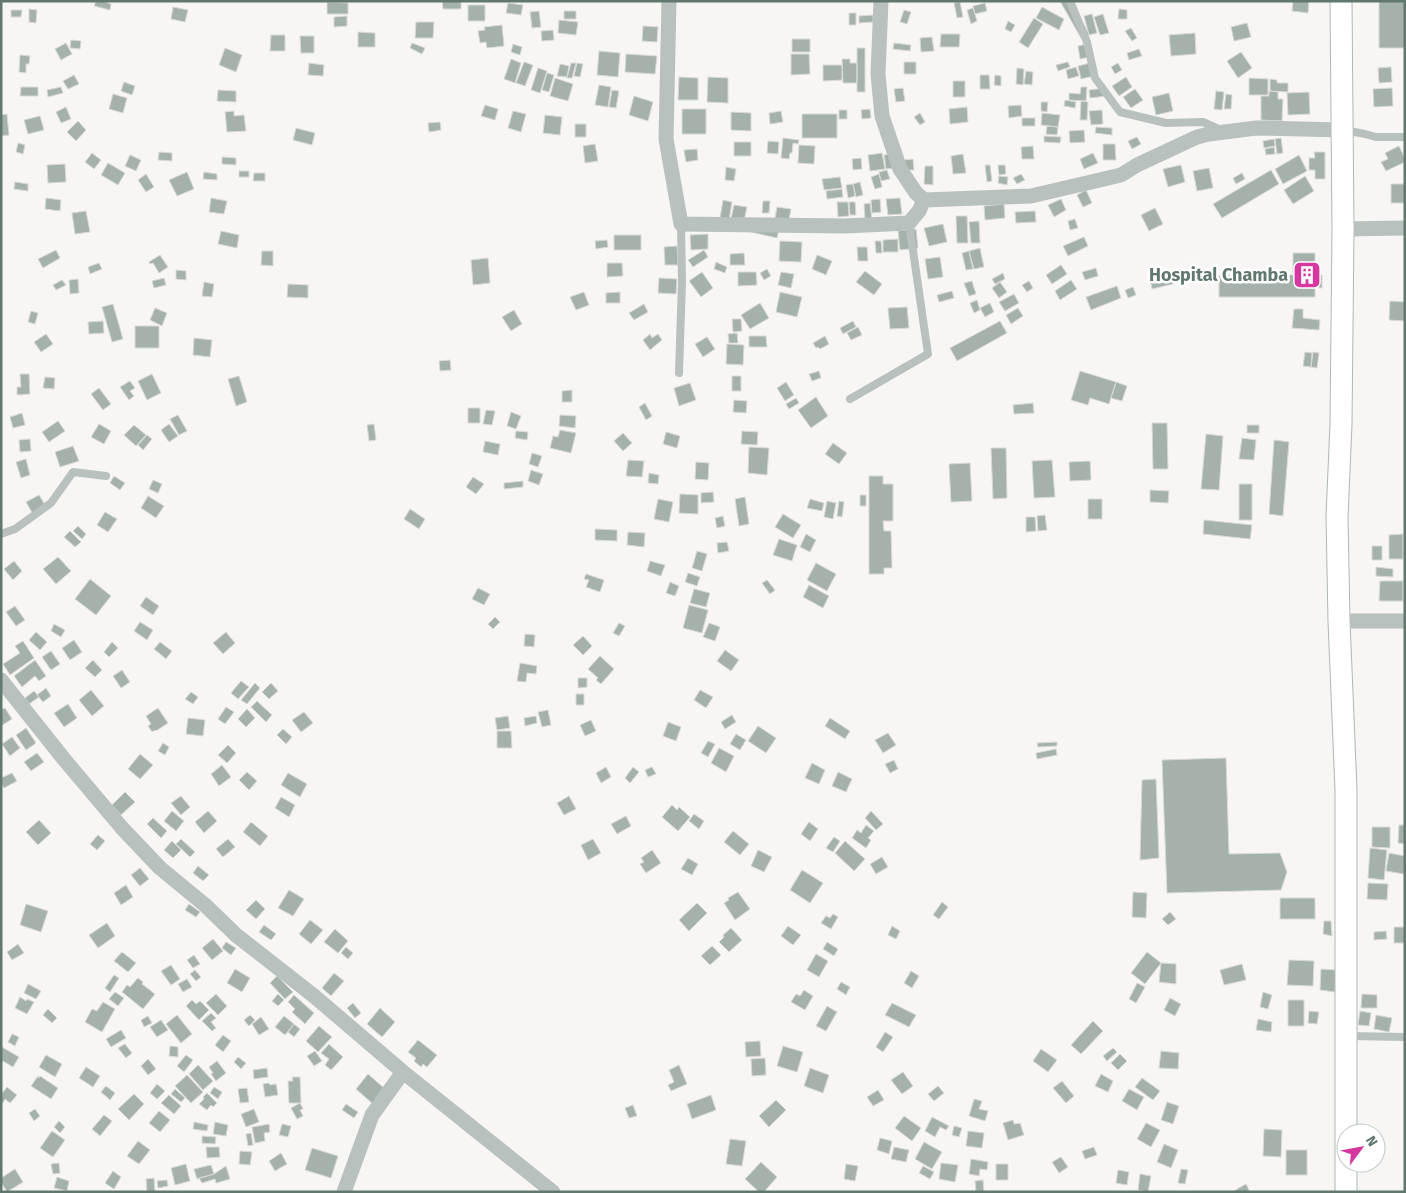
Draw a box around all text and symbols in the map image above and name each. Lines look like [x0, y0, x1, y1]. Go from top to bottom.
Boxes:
building icon: Hospital Chamba [1292, 260, 1322, 290]
place label: Hospital Chamba [1149, 264, 1288, 286]
north arrow [1336, 1123, 1386, 1173]
text: N [1362, 1133, 1381, 1150]

